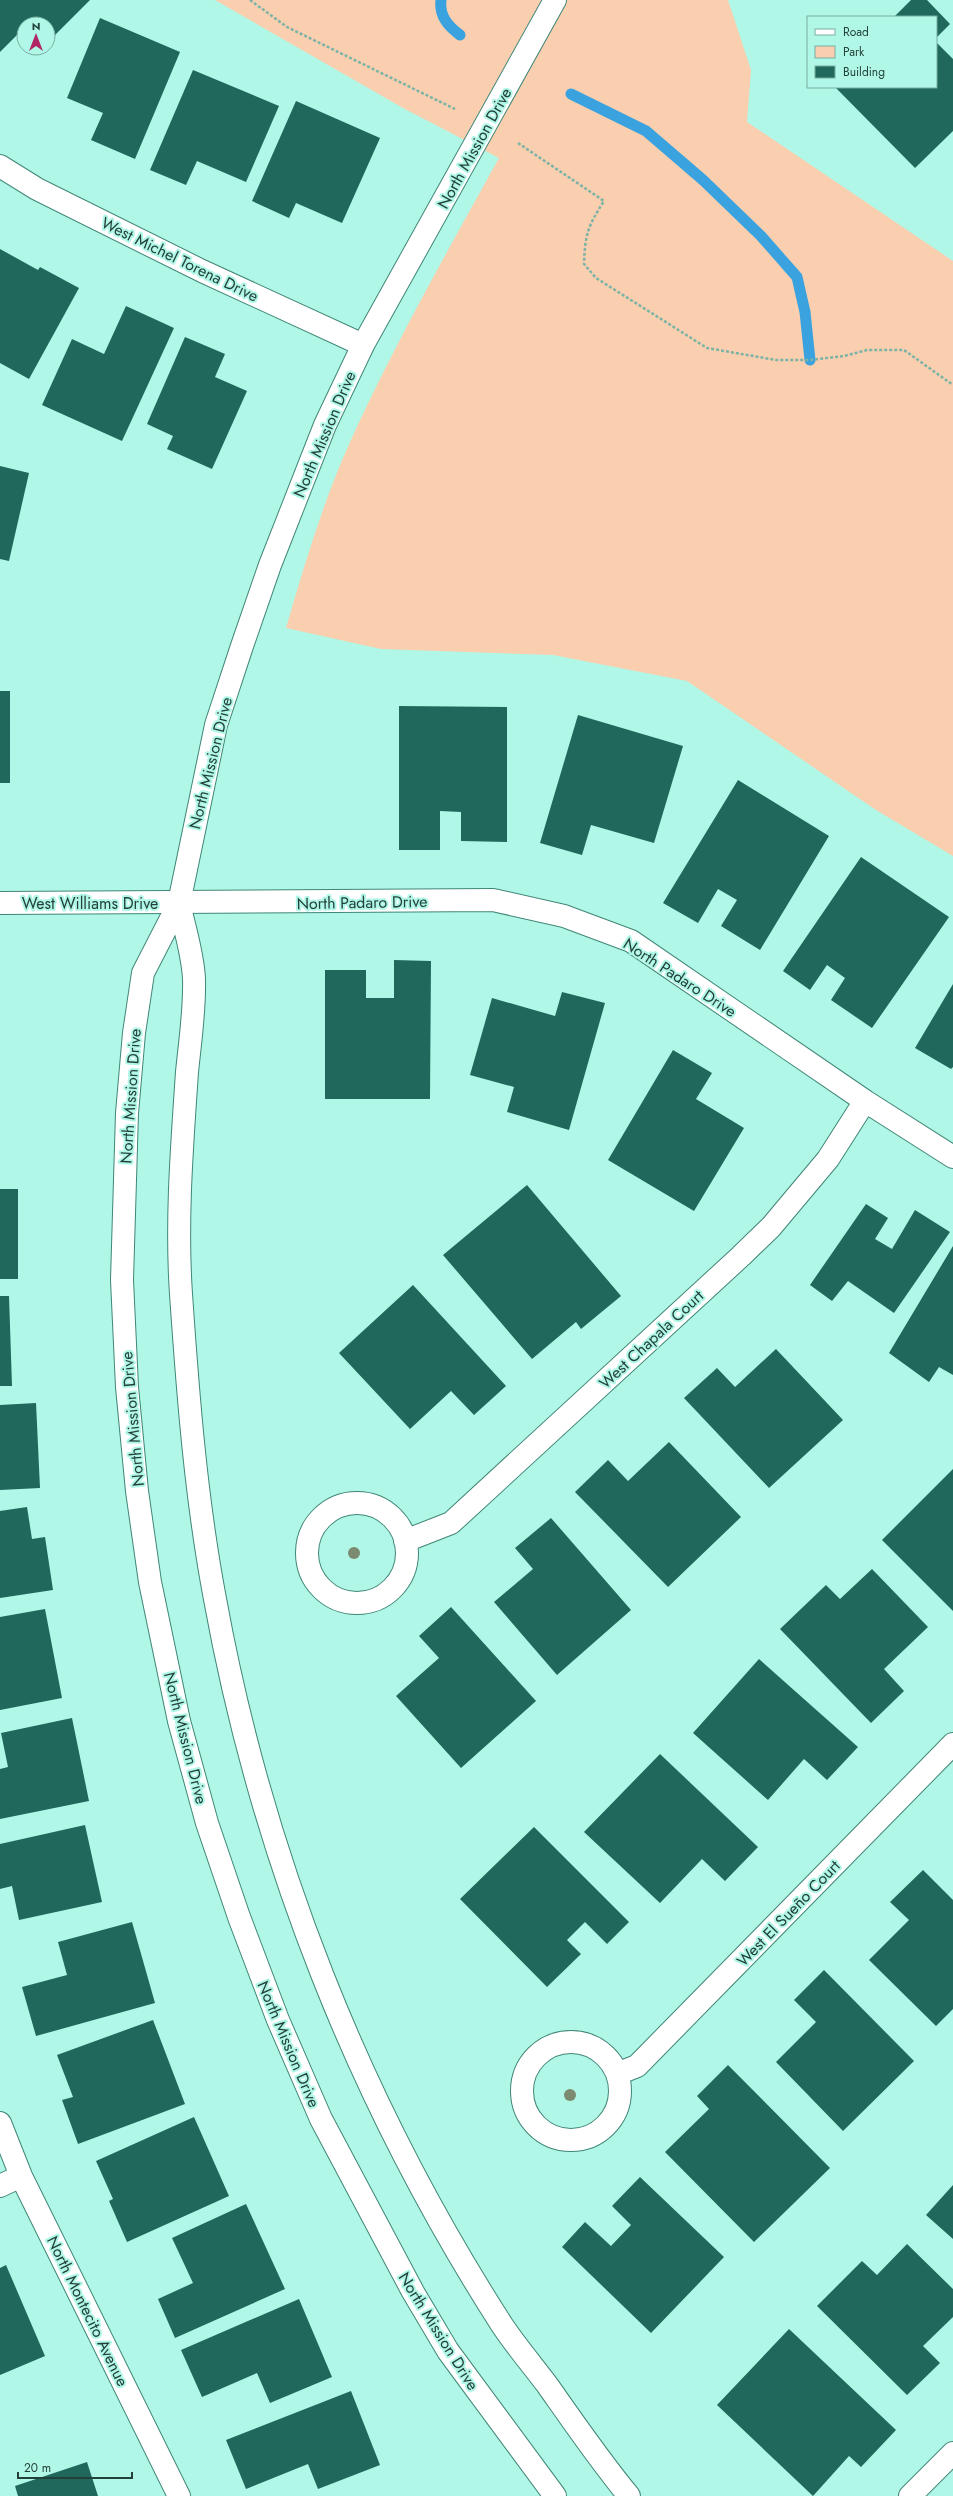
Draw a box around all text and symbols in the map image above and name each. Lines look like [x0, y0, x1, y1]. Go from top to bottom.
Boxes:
north arrow [16, 16, 56, 56]
legend [807, 16, 937, 88]
text: N [32, 18, 40, 34]
text: Road [843, 23, 869, 41]
text: Park [843, 43, 865, 61]
text: Building [843, 63, 885, 81]
street label: North Mission Drive [432, 83, 517, 213]
street label: West Michel Torena Drive [97, 211, 262, 308]
street label: North Mission Drive [287, 367, 361, 501]
street label: North Mission Drive [183, 695, 238, 832]
street label: North Padaro Drive [296, 890, 428, 915]
street label: West Williams Drive [22, 892, 158, 915]
street label: North Padaro Drive [619, 932, 741, 1023]
street label: North Mission Drive [114, 1028, 147, 1164]
street label: West Chapala Court [594, 1285, 709, 1394]
street label: North Mission Drive [115, 1351, 150, 1487]
street label: North Mission Drive [158, 1670, 213, 1807]
street label: West El Sueño Court [731, 1855, 845, 1972]
street label: North Mission Drive [252, 1977, 326, 2111]
street label: North Montecito Avenue [41, 2232, 134, 2390]
street label: North Mission Drive [393, 2268, 484, 2395]
scale bar [18, 2454, 132, 2480]
text: 20 m [24, 2459, 51, 2477]

